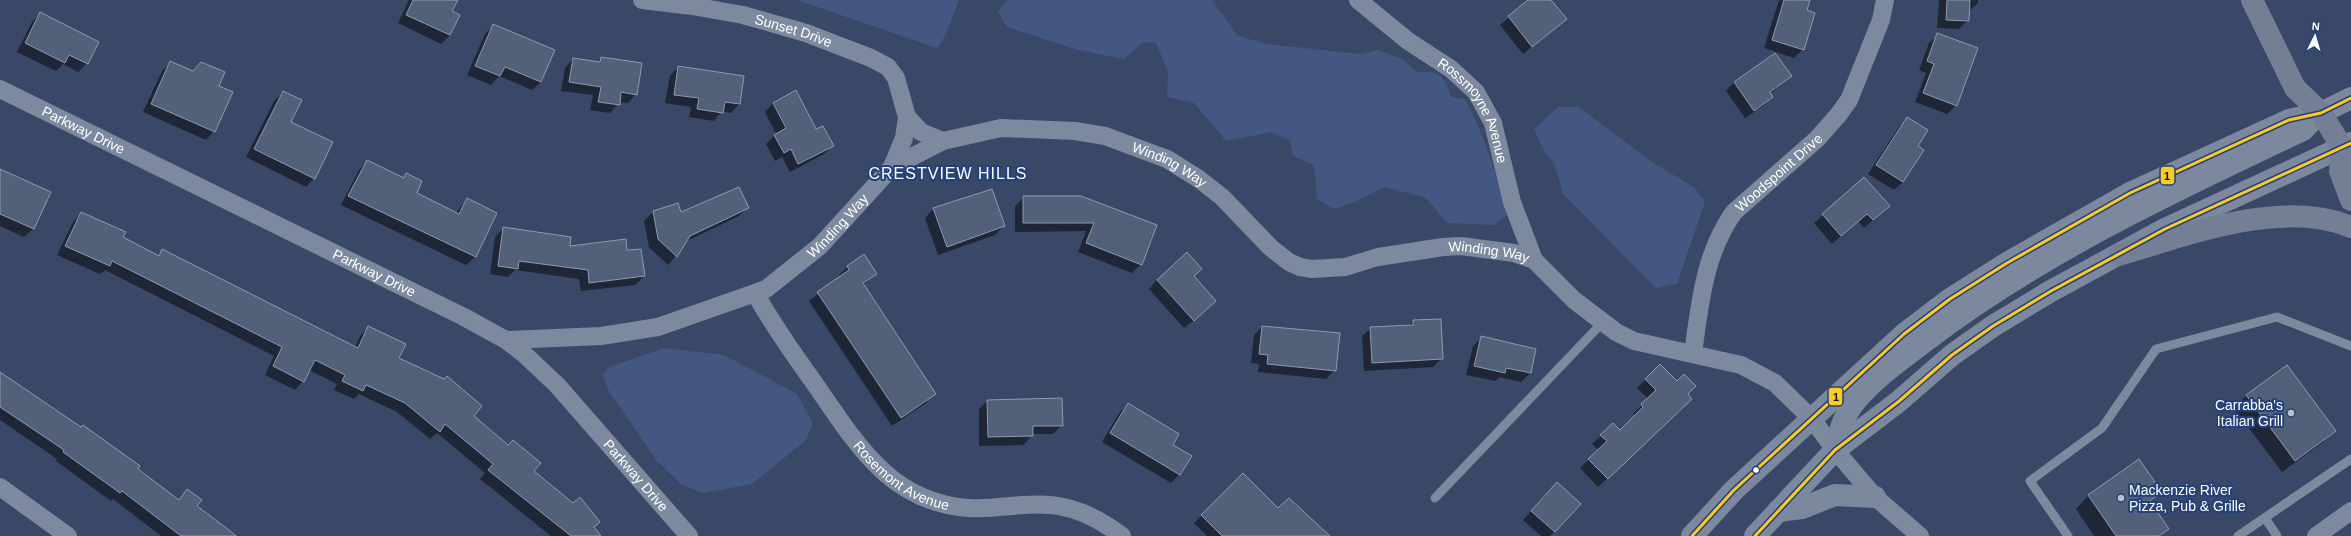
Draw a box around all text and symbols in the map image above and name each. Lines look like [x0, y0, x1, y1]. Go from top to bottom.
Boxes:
street label: Sunset Drive [753, 11, 835, 50]
north arrow [2295, 16, 2335, 56]
text: N [2311, 20, 2320, 32]
street label: Rossmoyne Avenue [1435, 55, 1510, 165]
street label: Parkway Drive [39, 103, 128, 157]
street label: Woodspoint Drive [1732, 130, 1826, 215]
street label: Winding Way [1130, 139, 1210, 190]
district label: CRESTVIEW HILLS [868, 165, 1028, 182]
line badge: 1 [2160, 166, 2175, 185]
text: 1 [2164, 170, 2170, 182]
street label: Winding Way [804, 191, 872, 261]
street label: Winding Way [1448, 238, 1532, 266]
street label: Parkway Drive [330, 246, 419, 300]
line badge: 1 [1828, 387, 1843, 406]
text: 1 [1833, 391, 1839, 403]
place label: Carrabba's Italian Grill [2215, 397, 2283, 429]
marker: Carrabba's Italian Grill [2286, 408, 2296, 418]
street label: Parkway Drive [600, 436, 672, 515]
street label: Rosemont Avenue [850, 437, 951, 513]
unlabelled marker [1751, 465, 1761, 475]
place label: Mackenzie River Pizza, Pub & Grille [2129, 482, 2246, 514]
marker: Mackenzie River Pizza, Pub & Grille [2116, 493, 2126, 503]

